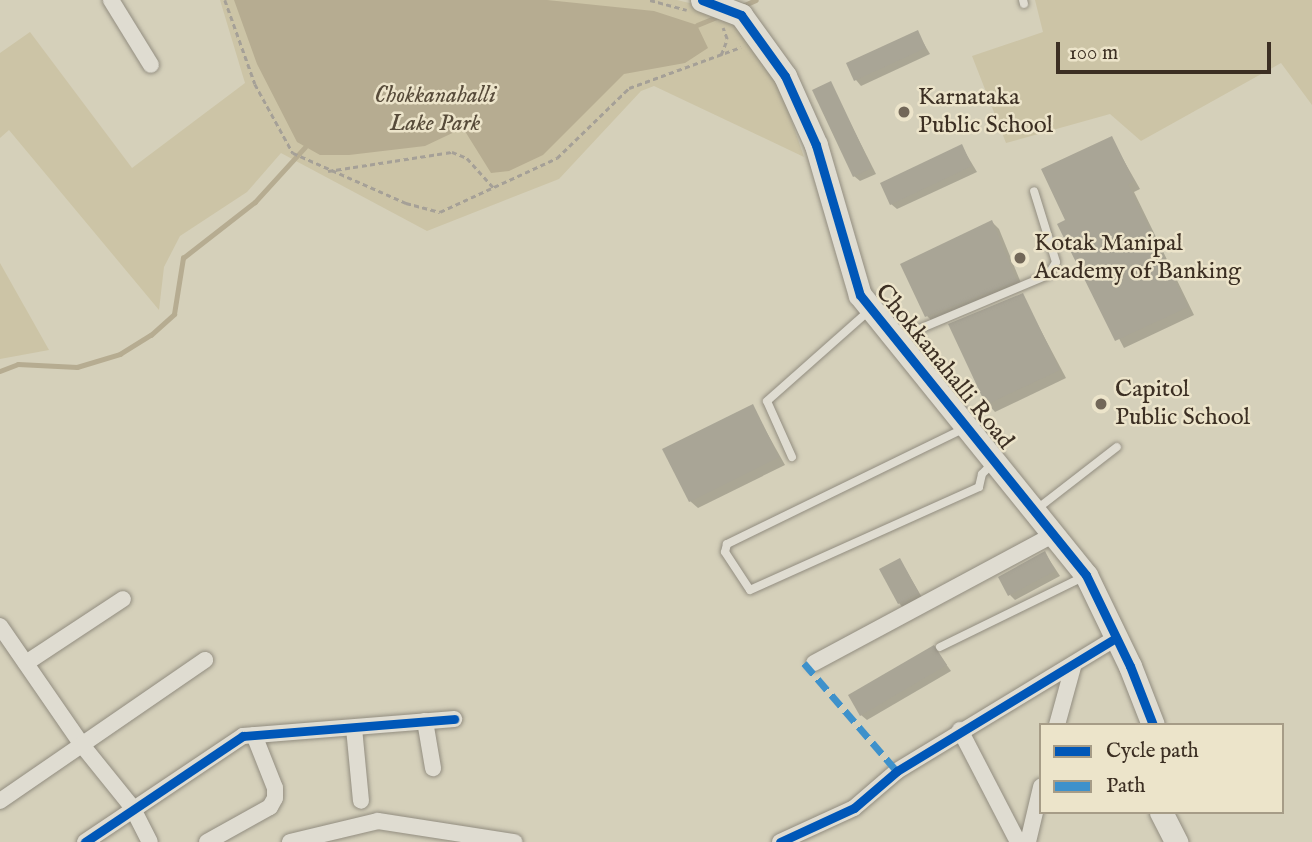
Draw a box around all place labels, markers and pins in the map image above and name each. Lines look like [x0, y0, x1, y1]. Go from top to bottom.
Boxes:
place label: Karnataka Public School [918, 84, 1053, 140]
marker: Karnataka Public School [896, 104, 912, 120]
place label: Kotak Manipal Academy of Banking [1034, 230, 1241, 286]
marker: Kotak Manipal Academy of Banking [1012, 250, 1028, 266]
place label: Capitol Public School [1115, 376, 1250, 432]
marker: Capitol Public School [1093, 396, 1109, 412]

